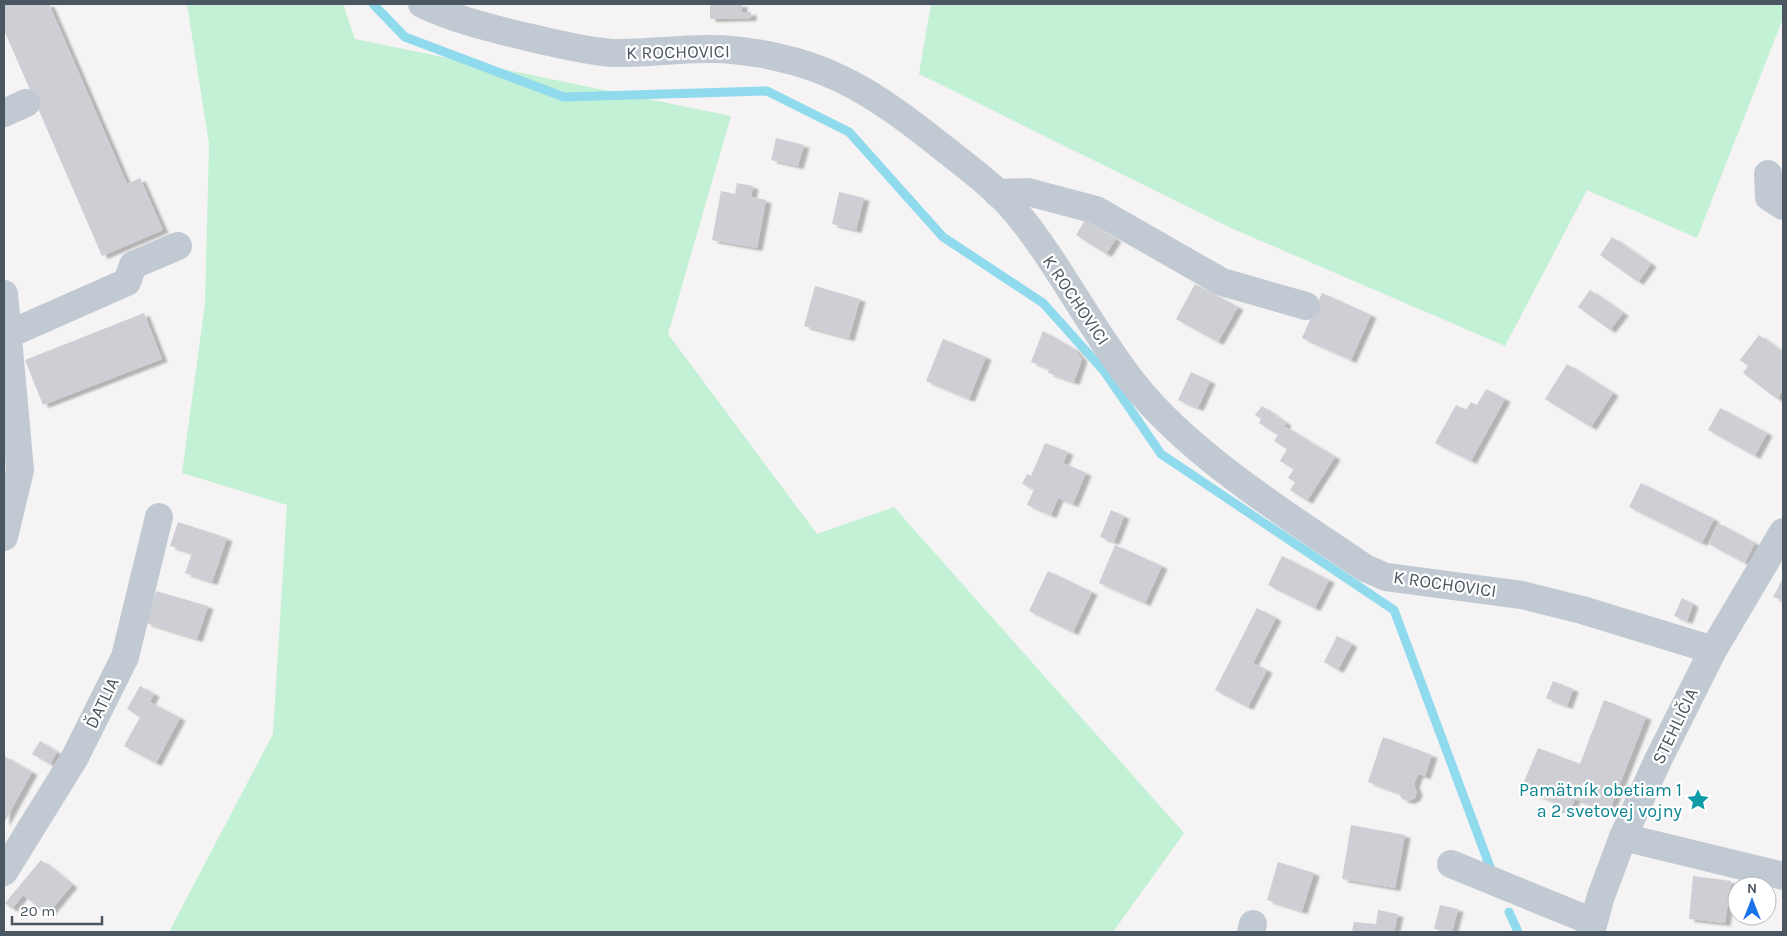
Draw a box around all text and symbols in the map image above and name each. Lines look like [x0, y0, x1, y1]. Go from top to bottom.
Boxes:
street label: K ROCHOVICI [626, 40, 730, 64]
street label: K ROCHOVICI [1038, 251, 1114, 349]
street label: K ROCHOVICI [1392, 566, 1498, 602]
street label: ĎATLIA [80, 674, 124, 732]
street label: STEHLIČIA [1647, 684, 1703, 768]
place label: Pamätník obetiam 1 a 2 svetovej vojny [1519, 779, 1683, 822]
place icon: Pamätník obetiam 1 a 2 svetovej vojny [1685, 787, 1711, 813]
north arrow [1727, 876, 1777, 926]
text: N [1747, 880, 1757, 897]
scale bar [12, 894, 102, 926]
text: 20 m [20, 902, 55, 920]

